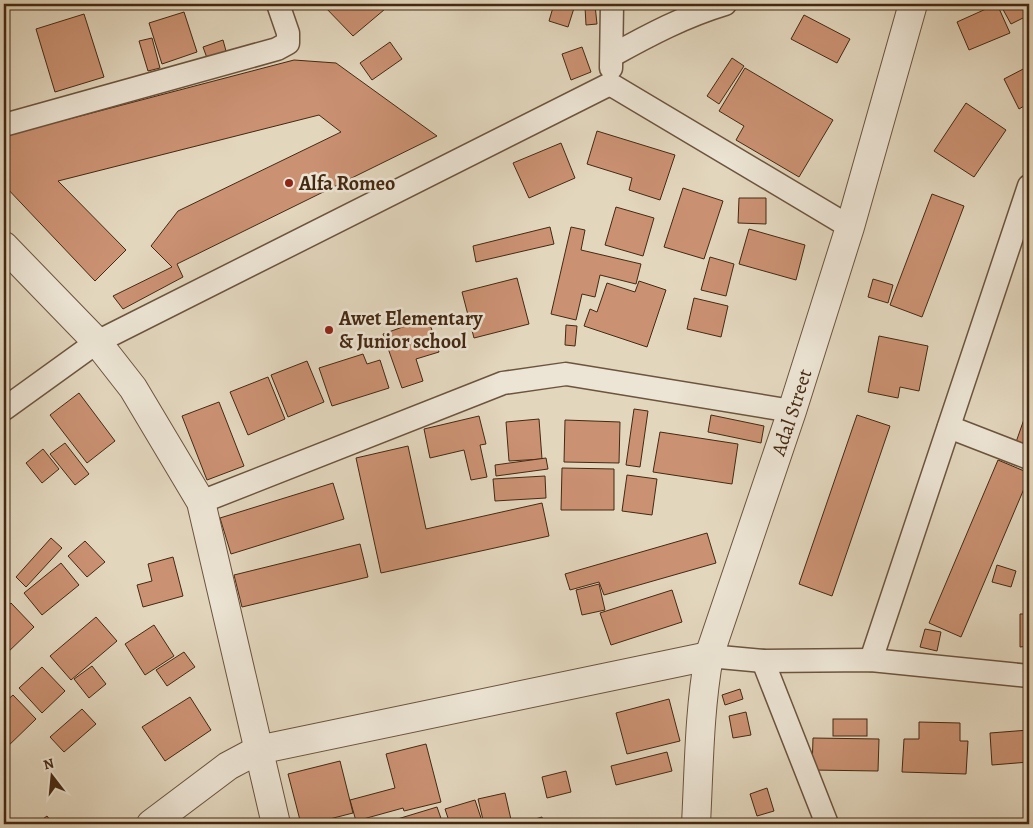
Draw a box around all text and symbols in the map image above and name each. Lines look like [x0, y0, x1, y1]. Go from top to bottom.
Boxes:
place label: Alfa Romeo [298, 170, 395, 197]
marker: Alfa Romeo [283, 177, 295, 189]
place label: Awet Elementary & Junior school [338, 305, 483, 355]
marker: Awet Elementary & Junior school [323, 324, 335, 336]
street label: Adal Street [765, 365, 819, 460]
north arrow [28, 750, 78, 800]
text: N [41, 753, 56, 775]

